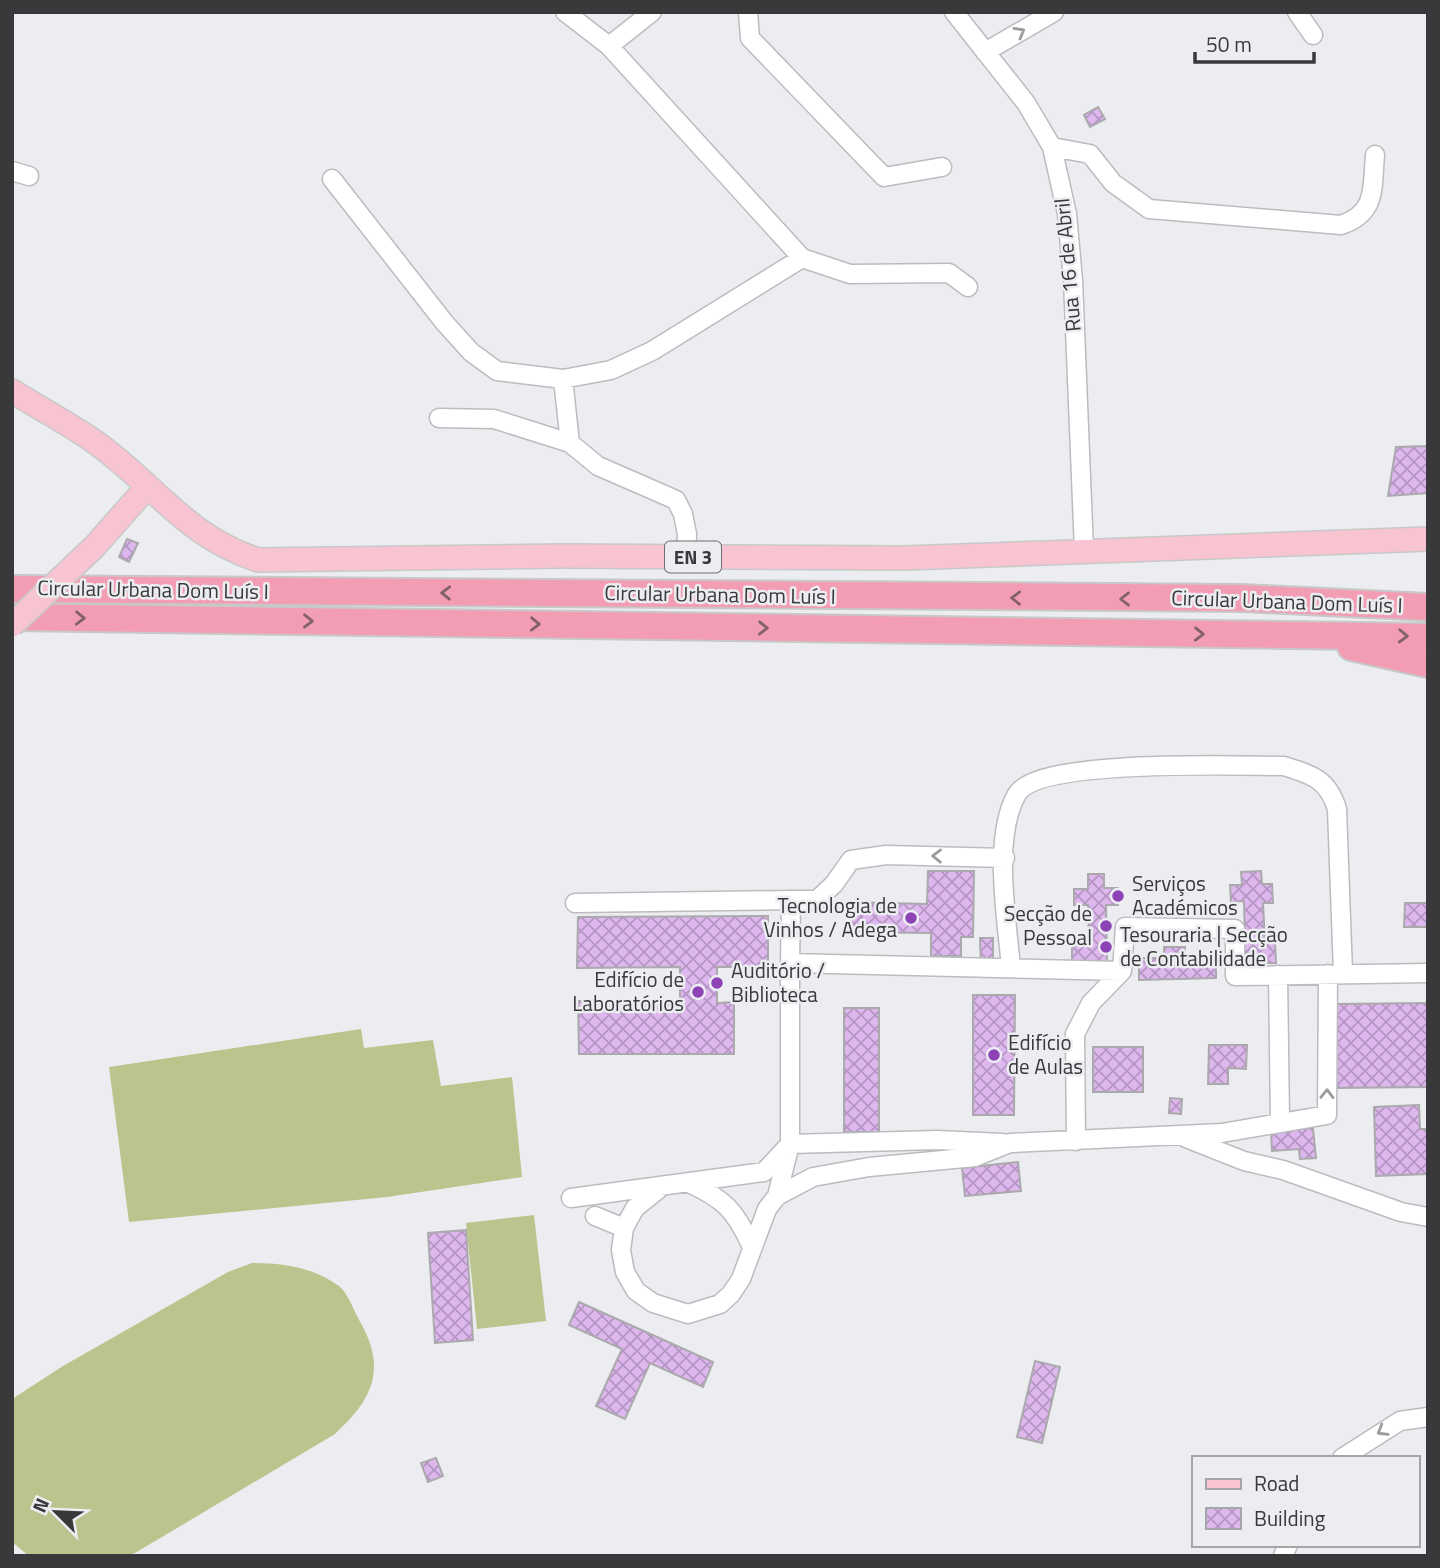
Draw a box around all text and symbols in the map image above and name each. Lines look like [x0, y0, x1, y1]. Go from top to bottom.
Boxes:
scale bar [1195, 21, 1314, 65]
one-way arrow [1012, 27, 1025, 40]
text: 50 m [1206, 28, 1252, 60]
street label: Rua 16 de Abril [1045, 197, 1089, 333]
road number: EN 3 [665, 542, 721, 572]
street label: Circular Urbana Dom Luís I [37, 571, 269, 607]
street label: Circular Urbana Dom Luís I [604, 576, 836, 612]
street label: Circular Urbana Dom Luís I [1171, 581, 1403, 621]
one-way arrow [440, 585, 450, 601]
one-way arrow [1010, 590, 1021, 606]
one-way arrow [1119, 591, 1129, 607]
one-way arrow [76, 610, 86, 626]
one-way arrow [303, 613, 314, 629]
one-way arrow [531, 616, 541, 632]
one-way arrow [758, 620, 769, 635]
one-way arrow [1194, 627, 1205, 642]
one-way arrow [1398, 629, 1409, 644]
one-way arrow [931, 848, 941, 864]
place label: Serviços Académicos [1132, 867, 1238, 923]
marker: Serviços Académicos [1110, 888, 1126, 904]
place label: Tecnologia de Vinhos / Adega [763, 889, 897, 945]
place label: Secção de Pessoal [1004, 897, 1092, 953]
marker: Tecnologia de Vinhos / Adega [903, 910, 919, 926]
marker: Secção de Pessoal [1098, 918, 1114, 934]
place label: Tesouraria | Secção de Contabilidade [1120, 918, 1288, 974]
marker: Tesouraria | Secção de Contabilidade [1098, 939, 1114, 955]
place label: Auditório / Biblioteca [731, 954, 825, 1010]
place label: Edifício de Laboratórios [572, 963, 684, 1019]
marker: Auditório / Biblioteca [709, 975, 725, 991]
marker: Edifício de Laboratórios [690, 984, 706, 1000]
place label: Edifício de Aulas [1008, 1026, 1083, 1082]
marker: Edifício de Aulas [986, 1047, 1002, 1063]
one-way arrow [1320, 1088, 1335, 1099]
one-way arrow [1377, 1423, 1390, 1436]
legend [1192, 1456, 1419, 1547]
text: Road [1254, 1467, 1299, 1499]
north arrow [21, 1477, 91, 1547]
text: N [24, 1493, 56, 1517]
text: Building [1254, 1502, 1326, 1534]

